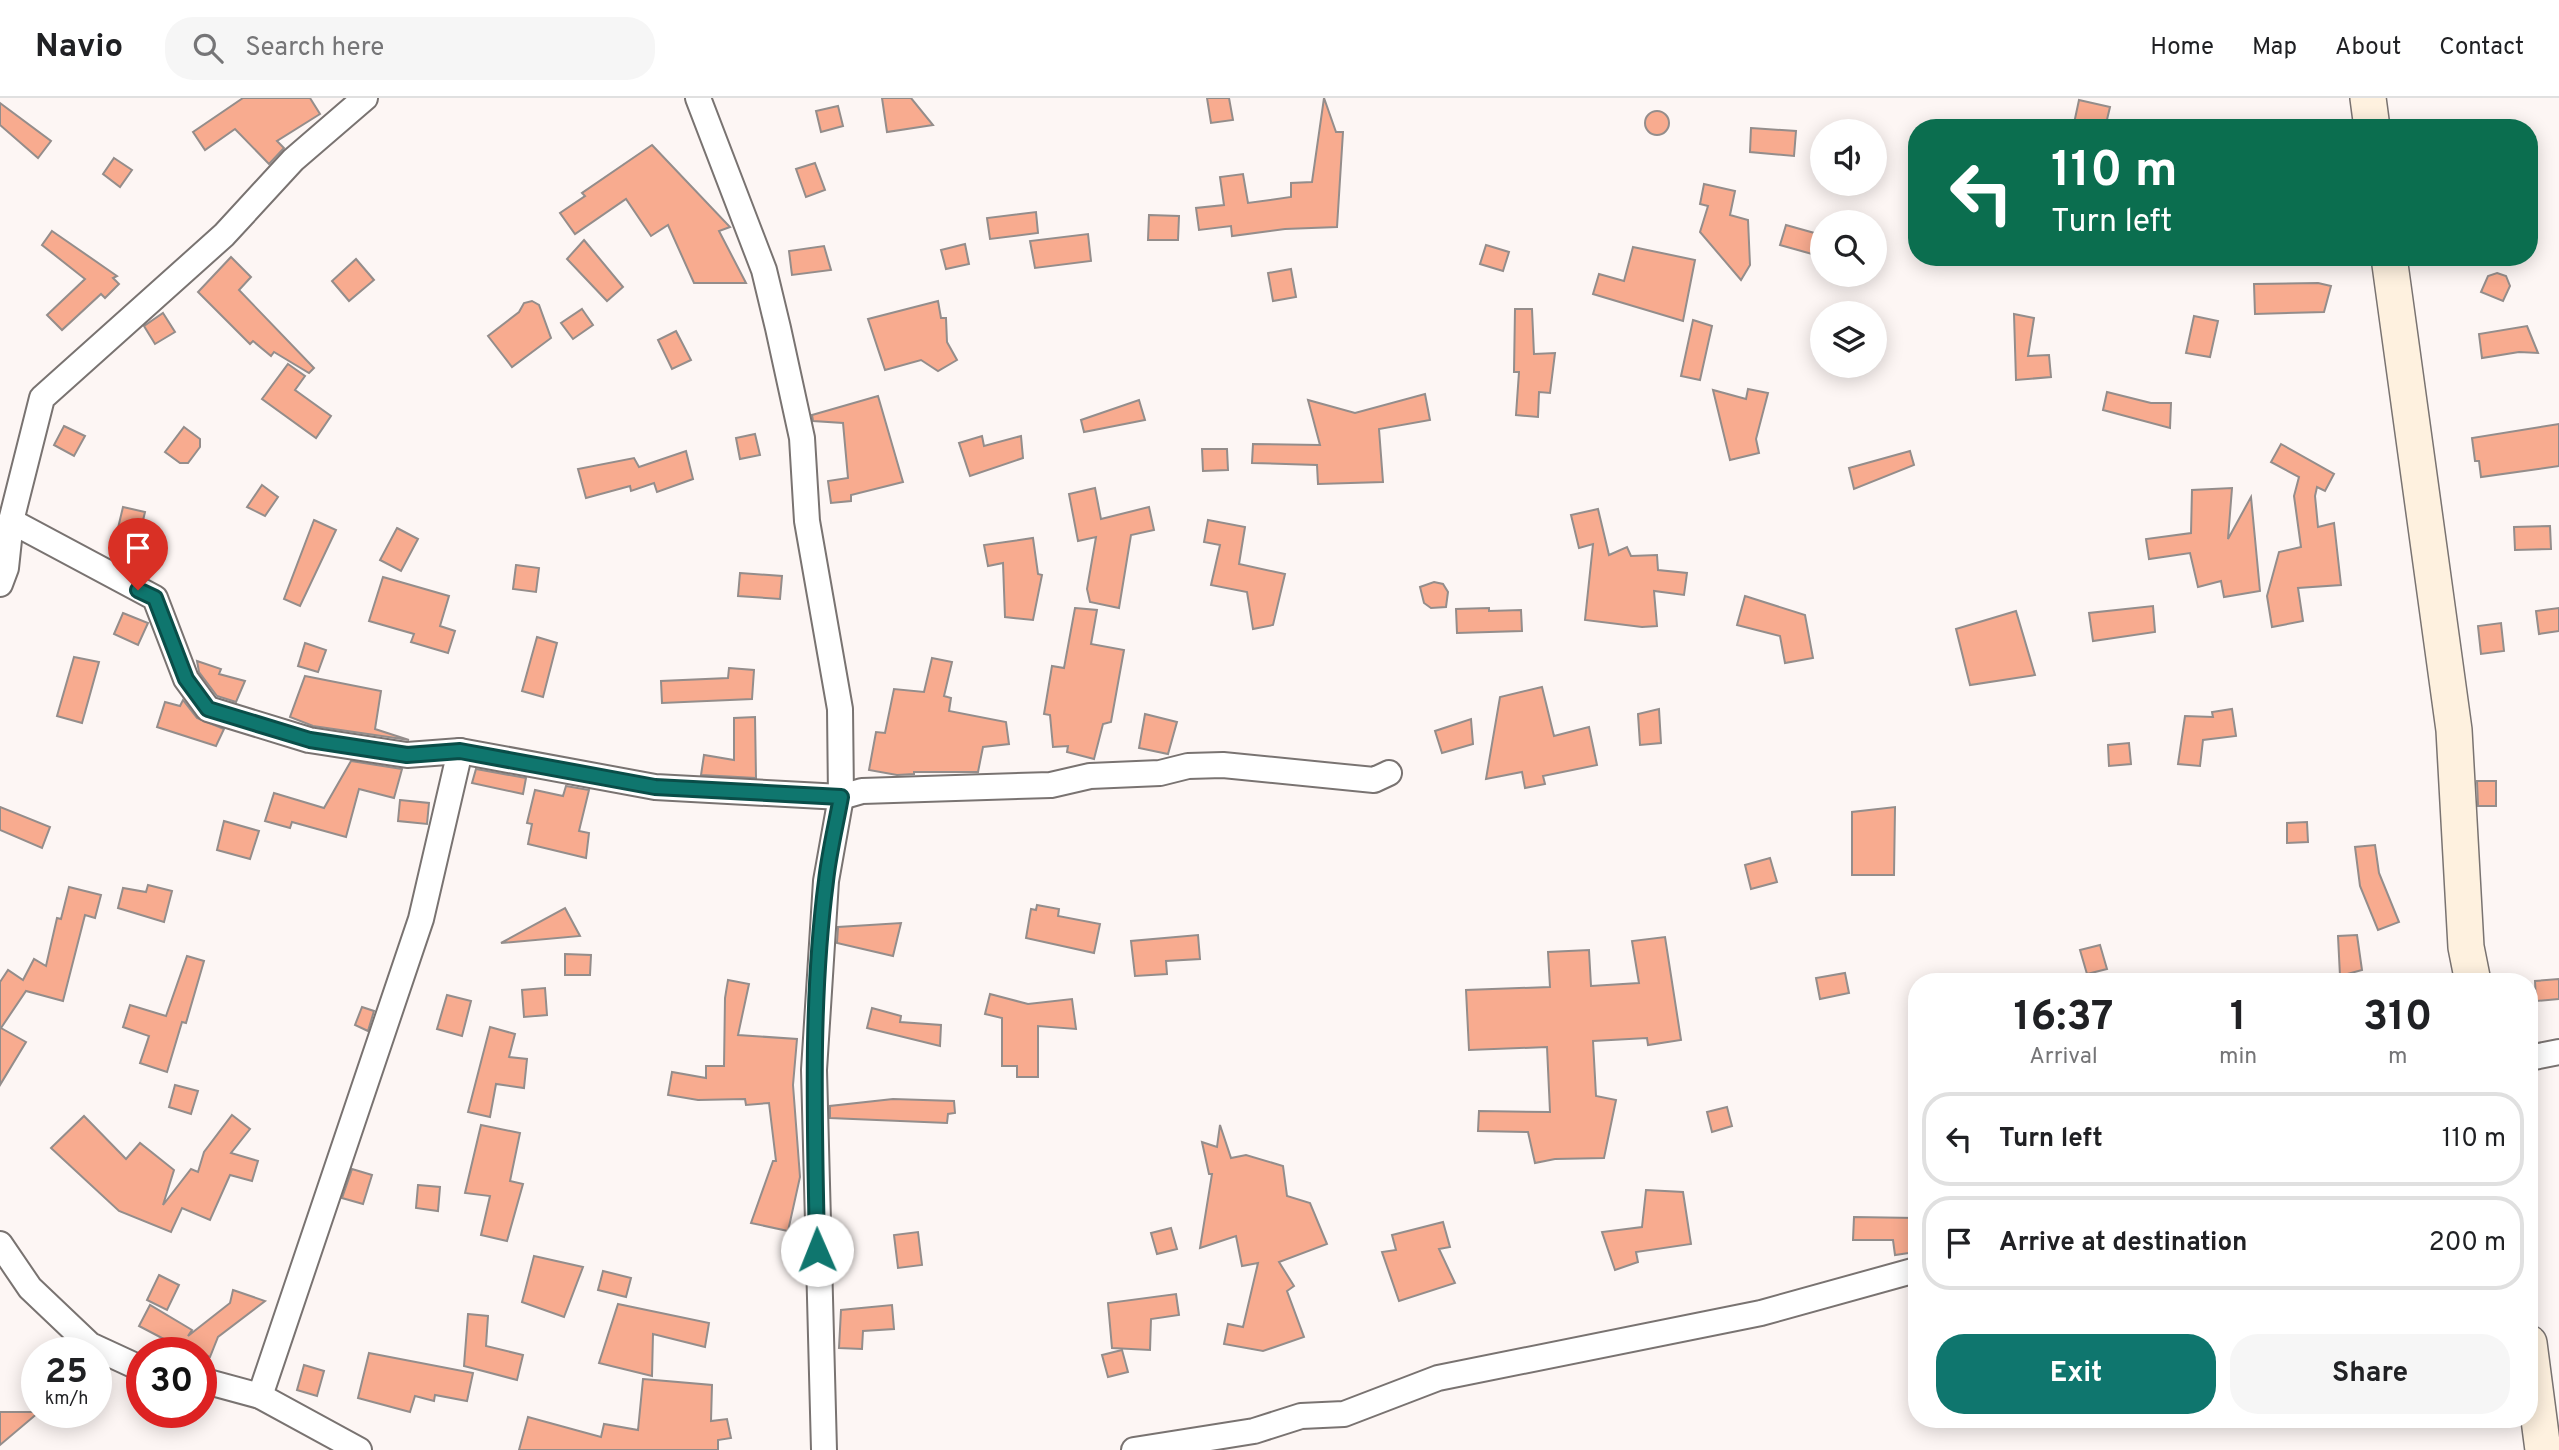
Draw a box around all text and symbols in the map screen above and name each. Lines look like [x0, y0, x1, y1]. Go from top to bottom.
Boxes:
search box [165, 17, 655, 80]
text: Navio [35, 27, 123, 69]
icon: search [189, 29, 227, 67]
text: Search here [245, 32, 384, 65]
text: Home [2150, 33, 2214, 63]
text: Map [2252, 33, 2297, 63]
text: About [2335, 33, 2401, 63]
text: Contact [2439, 33, 2524, 63]
map controls [1810, 119, 1887, 378]
button: sound [1810, 119, 1887, 196]
text: 110 m [2051, 142, 2178, 204]
icon: left [1936, 147, 2027, 238]
text: Turn left [2051, 203, 2172, 243]
button: search [1810, 210, 1887, 287]
button: layers [1810, 301, 1887, 378]
pin [108, 518, 168, 590]
icon: arrive [119, 529, 157, 567]
text: 16:37 [2014, 992, 2113, 1045]
text: 1 [2230, 992, 2247, 1045]
text: 310 [2363, 992, 2432, 1045]
text: Arrival [2029, 1043, 2098, 1072]
text: min [2219, 1043, 2257, 1072]
text: m [2388, 1043, 2407, 1072]
icon: left [1940, 1120, 1978, 1158]
text: Turn left [1999, 1123, 2103, 1156]
text: 110 m [2442, 1123, 2506, 1156]
position arrow [780, 1213, 854, 1287]
icon: arrive [1940, 1224, 1978, 1262]
text: Arrive at destination [1999, 1227, 2247, 1260]
text: 200 m [2429, 1227, 2506, 1260]
button: Exit [1936, 1334, 2216, 1414]
button: Share [2230, 1334, 2510, 1414]
speed limit sign: 30 [126, 1337, 217, 1428]
text: 25 [45, 1351, 88, 1395]
text: km/h [45, 1388, 88, 1411]

